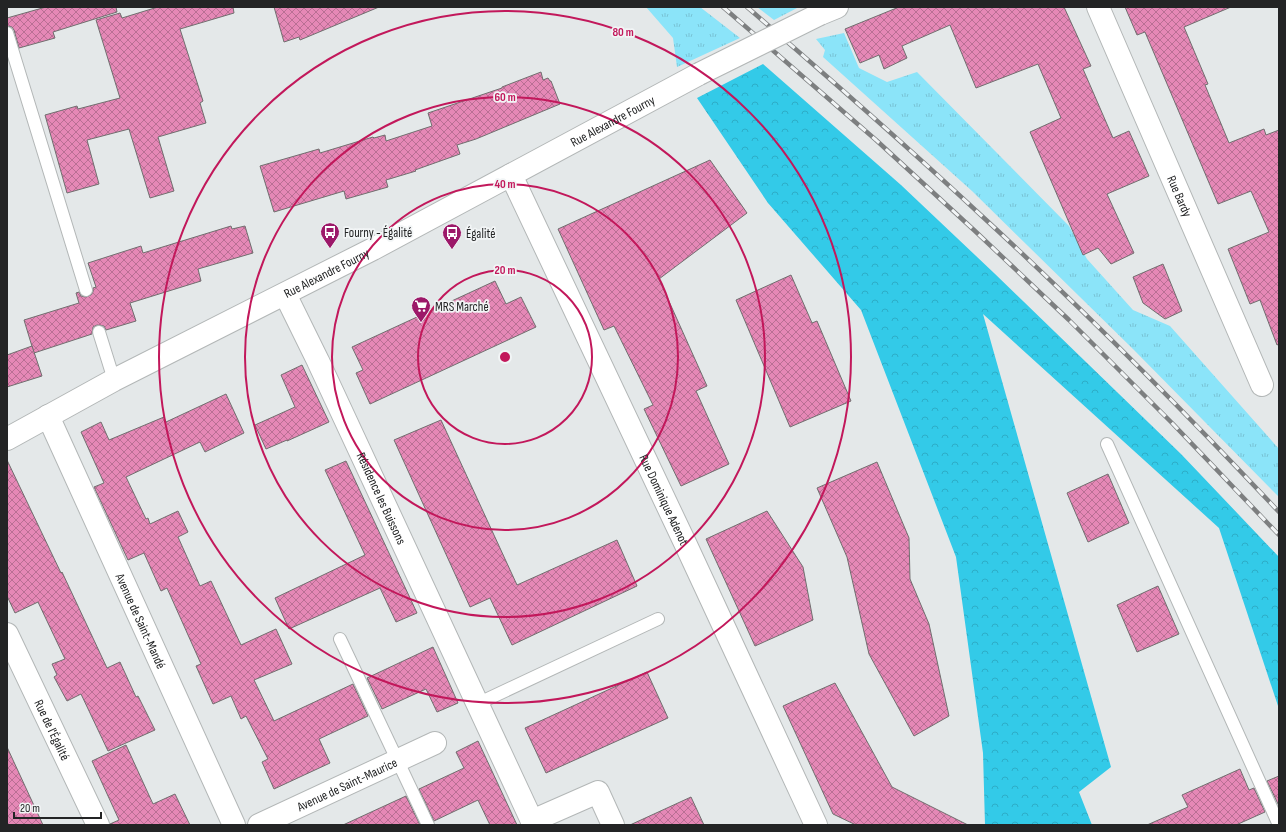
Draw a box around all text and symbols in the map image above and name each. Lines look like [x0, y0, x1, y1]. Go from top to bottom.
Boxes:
text: 80 m [612, 25, 634, 40]
text: 60 m [494, 90, 516, 105]
street label: Rue Alexandre Fourny [568, 92, 658, 151]
street label: Rue Bardy [1163, 173, 1195, 220]
text: 40 m [494, 177, 516, 192]
bus stop icon: Fourny - Égalité [319, 221, 341, 249]
bus stop icon: Égalité [441, 222, 463, 250]
place label: Fourny - Égalité [344, 225, 412, 241]
place label: Égalité [466, 226, 496, 242]
street label: Rue Alexandre Fourny [281, 245, 372, 302]
text: 20 m [495, 263, 515, 278]
supermarket icon: MRS Marché [410, 295, 432, 323]
place label: MRS Marché [435, 299, 489, 315]
centre of rings [498, 350, 512, 364]
street label: Résidence les Buissons [353, 450, 409, 548]
street label: Rue Dominique Adenot [635, 452, 692, 548]
street label: Avenue de Saint-Mandé [111, 570, 169, 671]
street label: Rue de l'Égalité [30, 697, 73, 763]
street label: Avenue de Saint-Maurice [294, 755, 400, 816]
scale bar [14, 794, 101, 820]
text: 20 m [20, 801, 40, 816]

